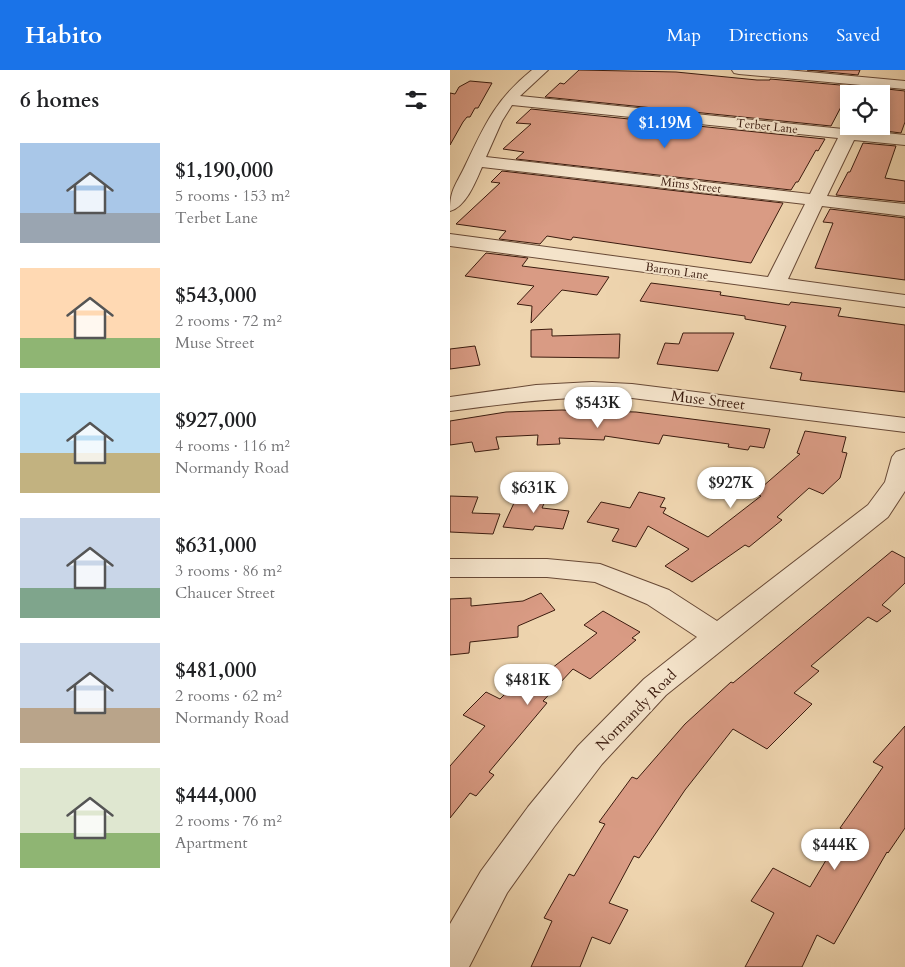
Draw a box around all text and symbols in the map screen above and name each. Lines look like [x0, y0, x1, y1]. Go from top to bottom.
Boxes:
text: Habito [25, 19, 102, 52]
text: Map [667, 23, 701, 48]
text: Directions [729, 23, 808, 48]
text: Saved [836, 23, 880, 48]
map controls [840, 85, 890, 135]
button: locate [840, 85, 890, 135]
text: 6 homes [20, 86, 99, 115]
icon: filters [402, 86, 430, 114]
pin: $1.19M [624, 106, 706, 149]
text: $1.19M [639, 112, 691, 134]
street label: Terbet Lane [735, 115, 799, 137]
text: $1,190,000 [175, 156, 273, 185]
icon: home [60, 163, 120, 223]
street label: Mims Street [660, 173, 722, 197]
text: 5 rooms · 153 m² [175, 185, 290, 207]
text: Terbet Lane [175, 207, 258, 229]
street label: Barron Lane [645, 259, 709, 283]
text: $543,000 [175, 281, 256, 310]
icon: home [60, 288, 120, 348]
text: 2 rooms · 72 m² [175, 310, 282, 332]
text: Muse Street [175, 332, 254, 354]
pin: $543K [563, 386, 633, 429]
street label: Muse Street [670, 386, 746, 414]
text: $543K [575, 392, 621, 414]
text: $927,000 [175, 406, 256, 435]
icon: home [60, 413, 120, 473]
text: 4 rooms · 116 m² [175, 435, 290, 457]
text: Normandy Road [175, 457, 289, 479]
pin: $927K [696, 466, 766, 509]
pin: $631K [499, 472, 569, 514]
text: $927K [708, 472, 754, 494]
text: $631K [511, 477, 557, 499]
text: $631,000 [175, 531, 256, 560]
icon: home [60, 538, 120, 598]
text: 3 rooms · 86 m² [175, 560, 282, 582]
text: Chaucer Street [175, 582, 275, 604]
text: $481,000 [175, 656, 256, 685]
icon: home [60, 663, 120, 723]
pin: $481K [493, 664, 563, 706]
street label: Normandy Road [591, 665, 681, 755]
text: $481K [505, 669, 551, 691]
text: 2 rooms · 62 m² [175, 685, 282, 707]
text: Normandy Road [175, 707, 289, 729]
text: $444,000 [175, 781, 256, 810]
icon: home [60, 788, 120, 848]
text: 2 rooms · 76 m² [175, 810, 282, 832]
pin: $444K [800, 828, 870, 871]
text: Apartment [175, 832, 248, 854]
text: $444K [812, 834, 858, 856]

